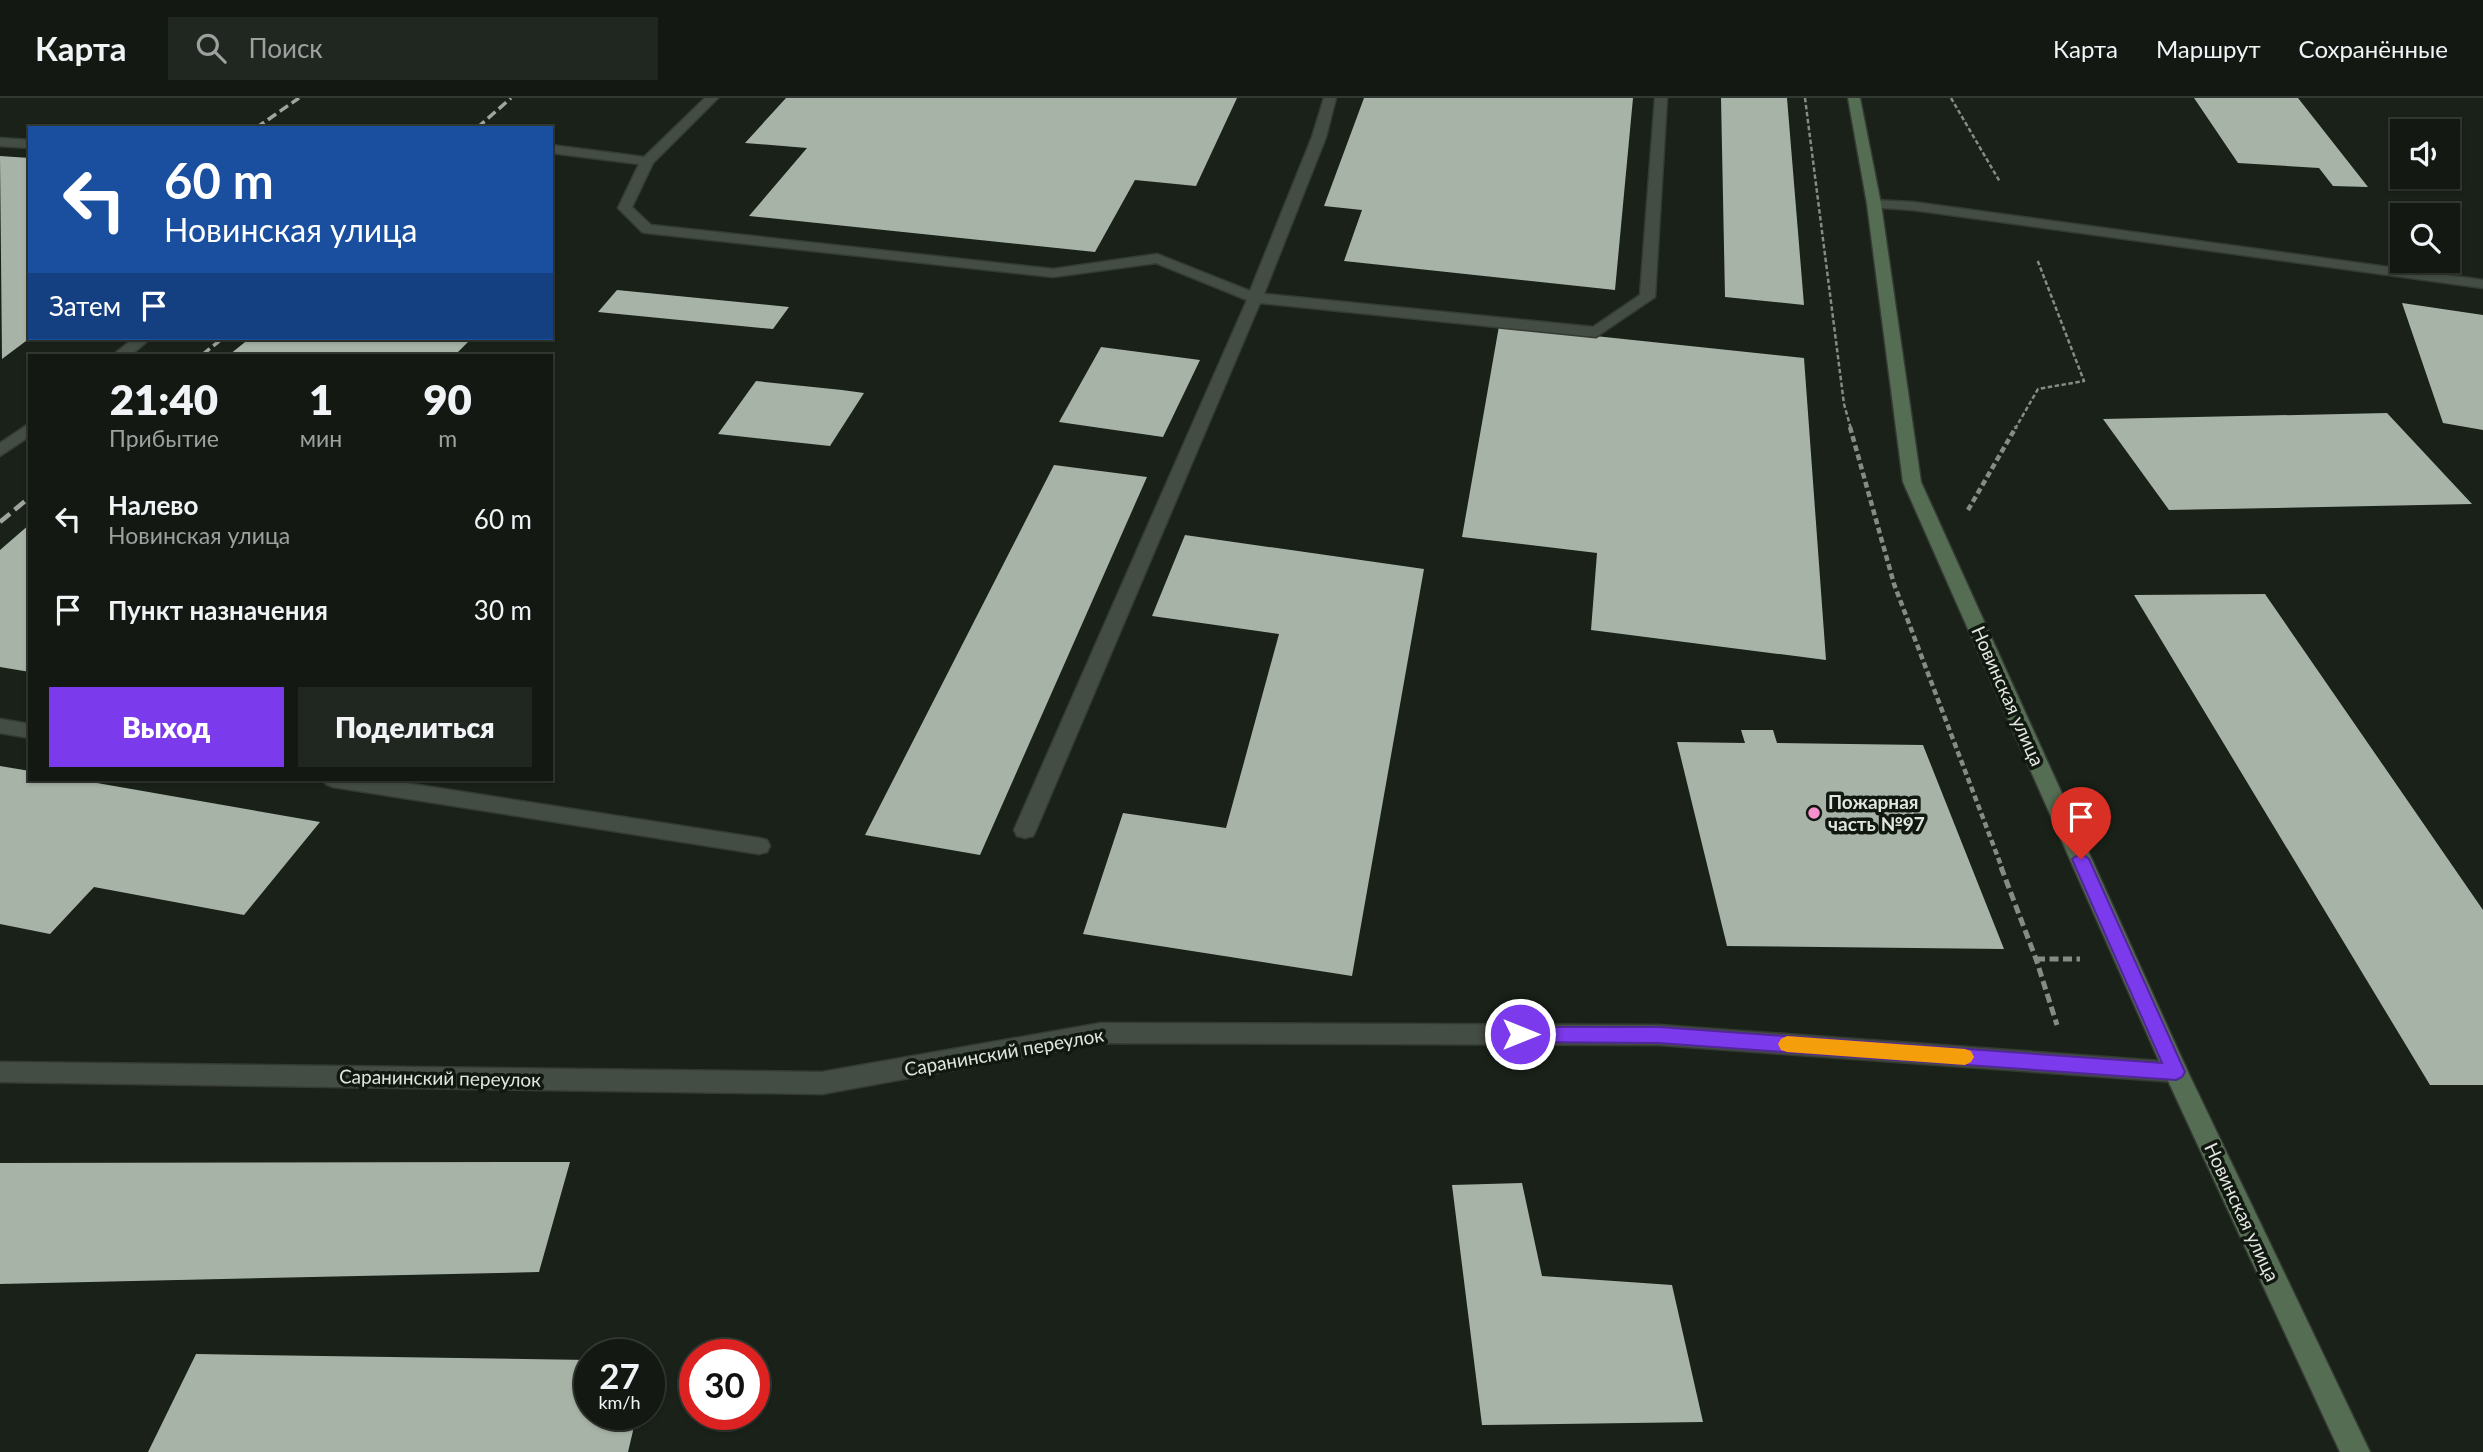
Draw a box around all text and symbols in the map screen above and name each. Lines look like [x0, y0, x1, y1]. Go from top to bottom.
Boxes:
search box [168, 17, 658, 80]
text: Карта [35, 28, 126, 68]
icon: search [192, 29, 230, 67]
text: Поиск [248, 32, 323, 64]
text: Карта [2053, 34, 2118, 63]
text: Маршрут [2156, 34, 2261, 63]
text: Сохранённые [2299, 34, 2448, 63]
map controls [2390, 119, 2460, 273]
button: sound [2390, 119, 2460, 189]
text: 60 m [164, 151, 274, 209]
icon: left [49, 154, 140, 245]
button: search [2390, 203, 2460, 273]
text: Новинская улица [164, 210, 418, 249]
icon: arrive [135, 287, 173, 325]
text: Затем [49, 290, 121, 322]
text: 21:40 [110, 374, 218, 424]
text: 1 [309, 374, 333, 424]
text: 90 [423, 374, 472, 424]
text: Прибытие [109, 424, 219, 452]
text: мин [300, 424, 342, 452]
text: m [438, 424, 457, 452]
text: Налево [108, 489, 198, 521]
icon: left [49, 500, 87, 538]
text: 60 m [474, 503, 532, 535]
text: Новинская улица [108, 521, 290, 549]
icon: arrive [49, 591, 87, 629]
text: Пункт назначения [108, 594, 328, 626]
text: 30 m [474, 594, 532, 626]
street label: Новинская улица [1967, 622, 2050, 769]
button: Выход [49, 687, 284, 767]
button: Поделиться [298, 687, 532, 767]
pin [2051, 787, 2111, 859]
place label: Пожарная часть №97 [1828, 790, 1925, 835]
icon: arrive [2062, 798, 2100, 836]
marker: Пожарная часть №97 [1806, 805, 1822, 821]
position arrow [1483, 997, 1557, 1071]
street label: Саранинский переулок [902, 1023, 1106, 1080]
street label: Саранинский переулок [339, 1064, 541, 1091]
street label: Новинская улица [2200, 1139, 2285, 1285]
speed limit sign: 30 [679, 1339, 770, 1430]
text: 27 [599, 1354, 640, 1396]
text: km/h [598, 1391, 641, 1413]

